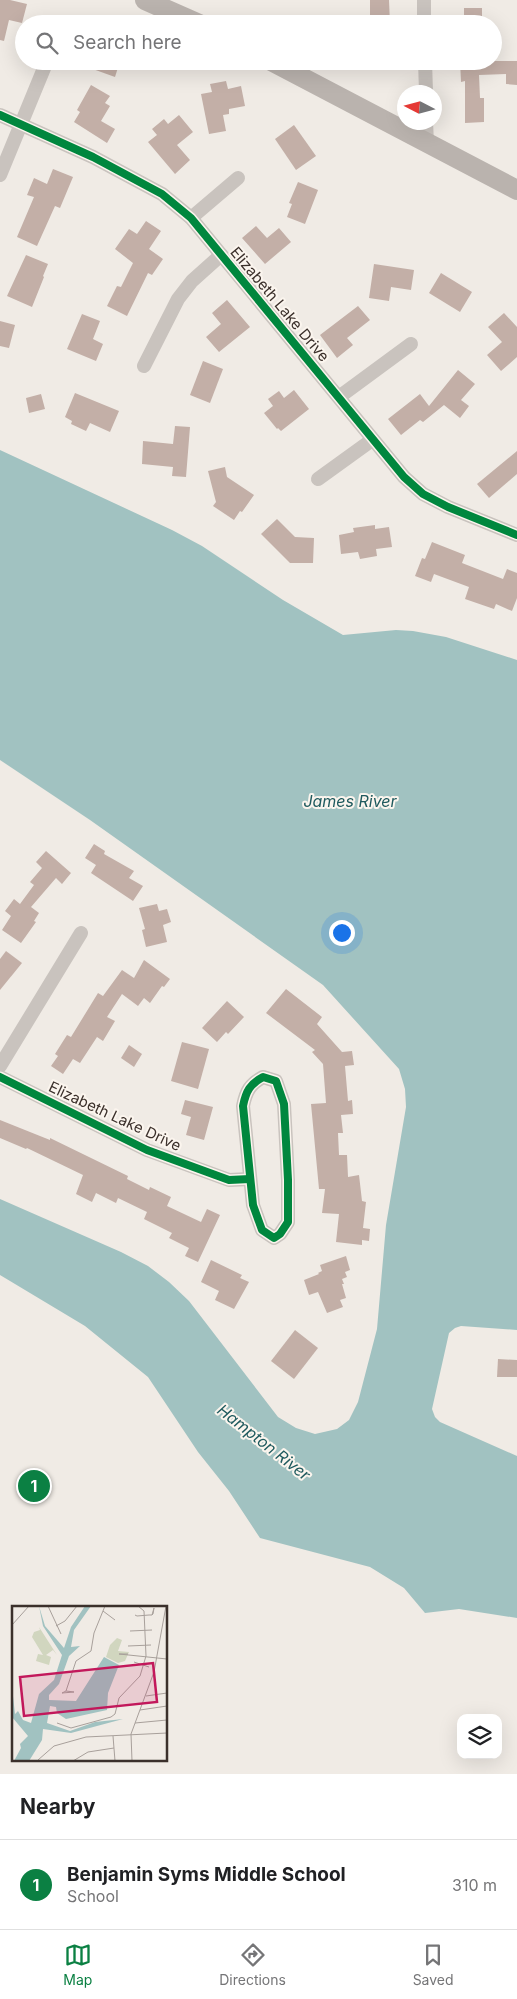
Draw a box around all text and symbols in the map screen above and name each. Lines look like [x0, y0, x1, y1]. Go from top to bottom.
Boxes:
search box [15, 15, 502, 70]
icon: search [33, 29, 61, 57]
text: Search here [73, 31, 182, 54]
north arrow [397, 85, 442, 130]
street label: Elizabeth Lake Drive [226, 243, 334, 365]
water label: James River [303, 791, 398, 811]
your location [329, 920, 355, 946]
street label: Elizabeth Lake Drive [46, 1077, 184, 1155]
water label: Hampton River [214, 1400, 315, 1485]
pin: 1 [18, 1467, 50, 1505]
inset map [12, 1606, 168, 1762]
map controls [457, 1714, 502, 1759]
button: layers [457, 1714, 502, 1759]
text: Nearby [20, 1794, 95, 1819]
text: Benjamin Syms Middle School [67, 1863, 346, 1886]
text: 1 [33, 1875, 39, 1895]
text: 310 m [452, 1875, 497, 1895]
text: School [67, 1886, 119, 1906]
tab: Map [63, 1941, 92, 1988]
tab: Directions [219, 1941, 286, 1988]
tab: Saved [413, 1941, 454, 1988]

